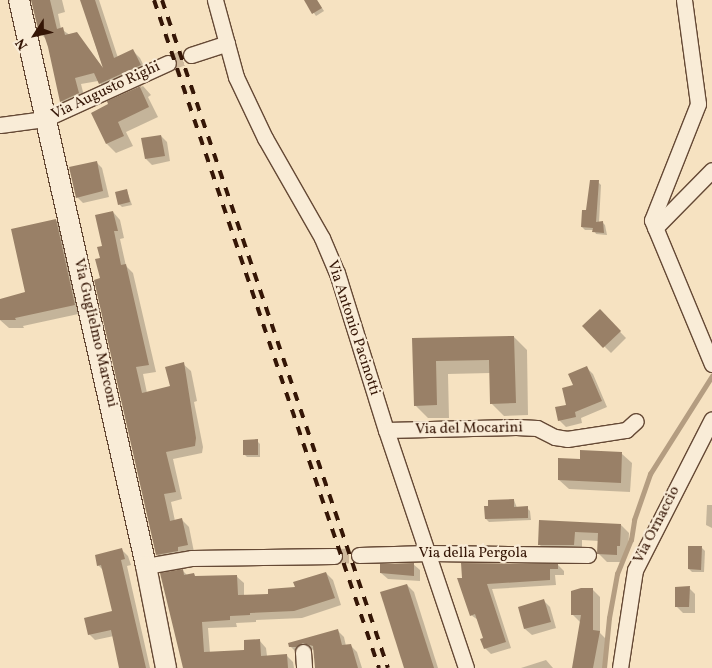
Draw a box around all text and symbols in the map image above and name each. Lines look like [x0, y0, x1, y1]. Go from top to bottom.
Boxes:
north arrow [10, 10, 60, 60]
text: N [12, 34, 33, 54]
street label: Via Augusto Righi [49, 58, 163, 124]
street label: Via Guglielmo Marconi [69, 257, 121, 409]
street label: Via Antonio Pacinotti [323, 258, 383, 398]
street label: Via del Mocarini [415, 419, 523, 439]
street label: Via Ornaccio [630, 483, 684, 567]
street label: Via della Pergola [419, 545, 527, 563]

